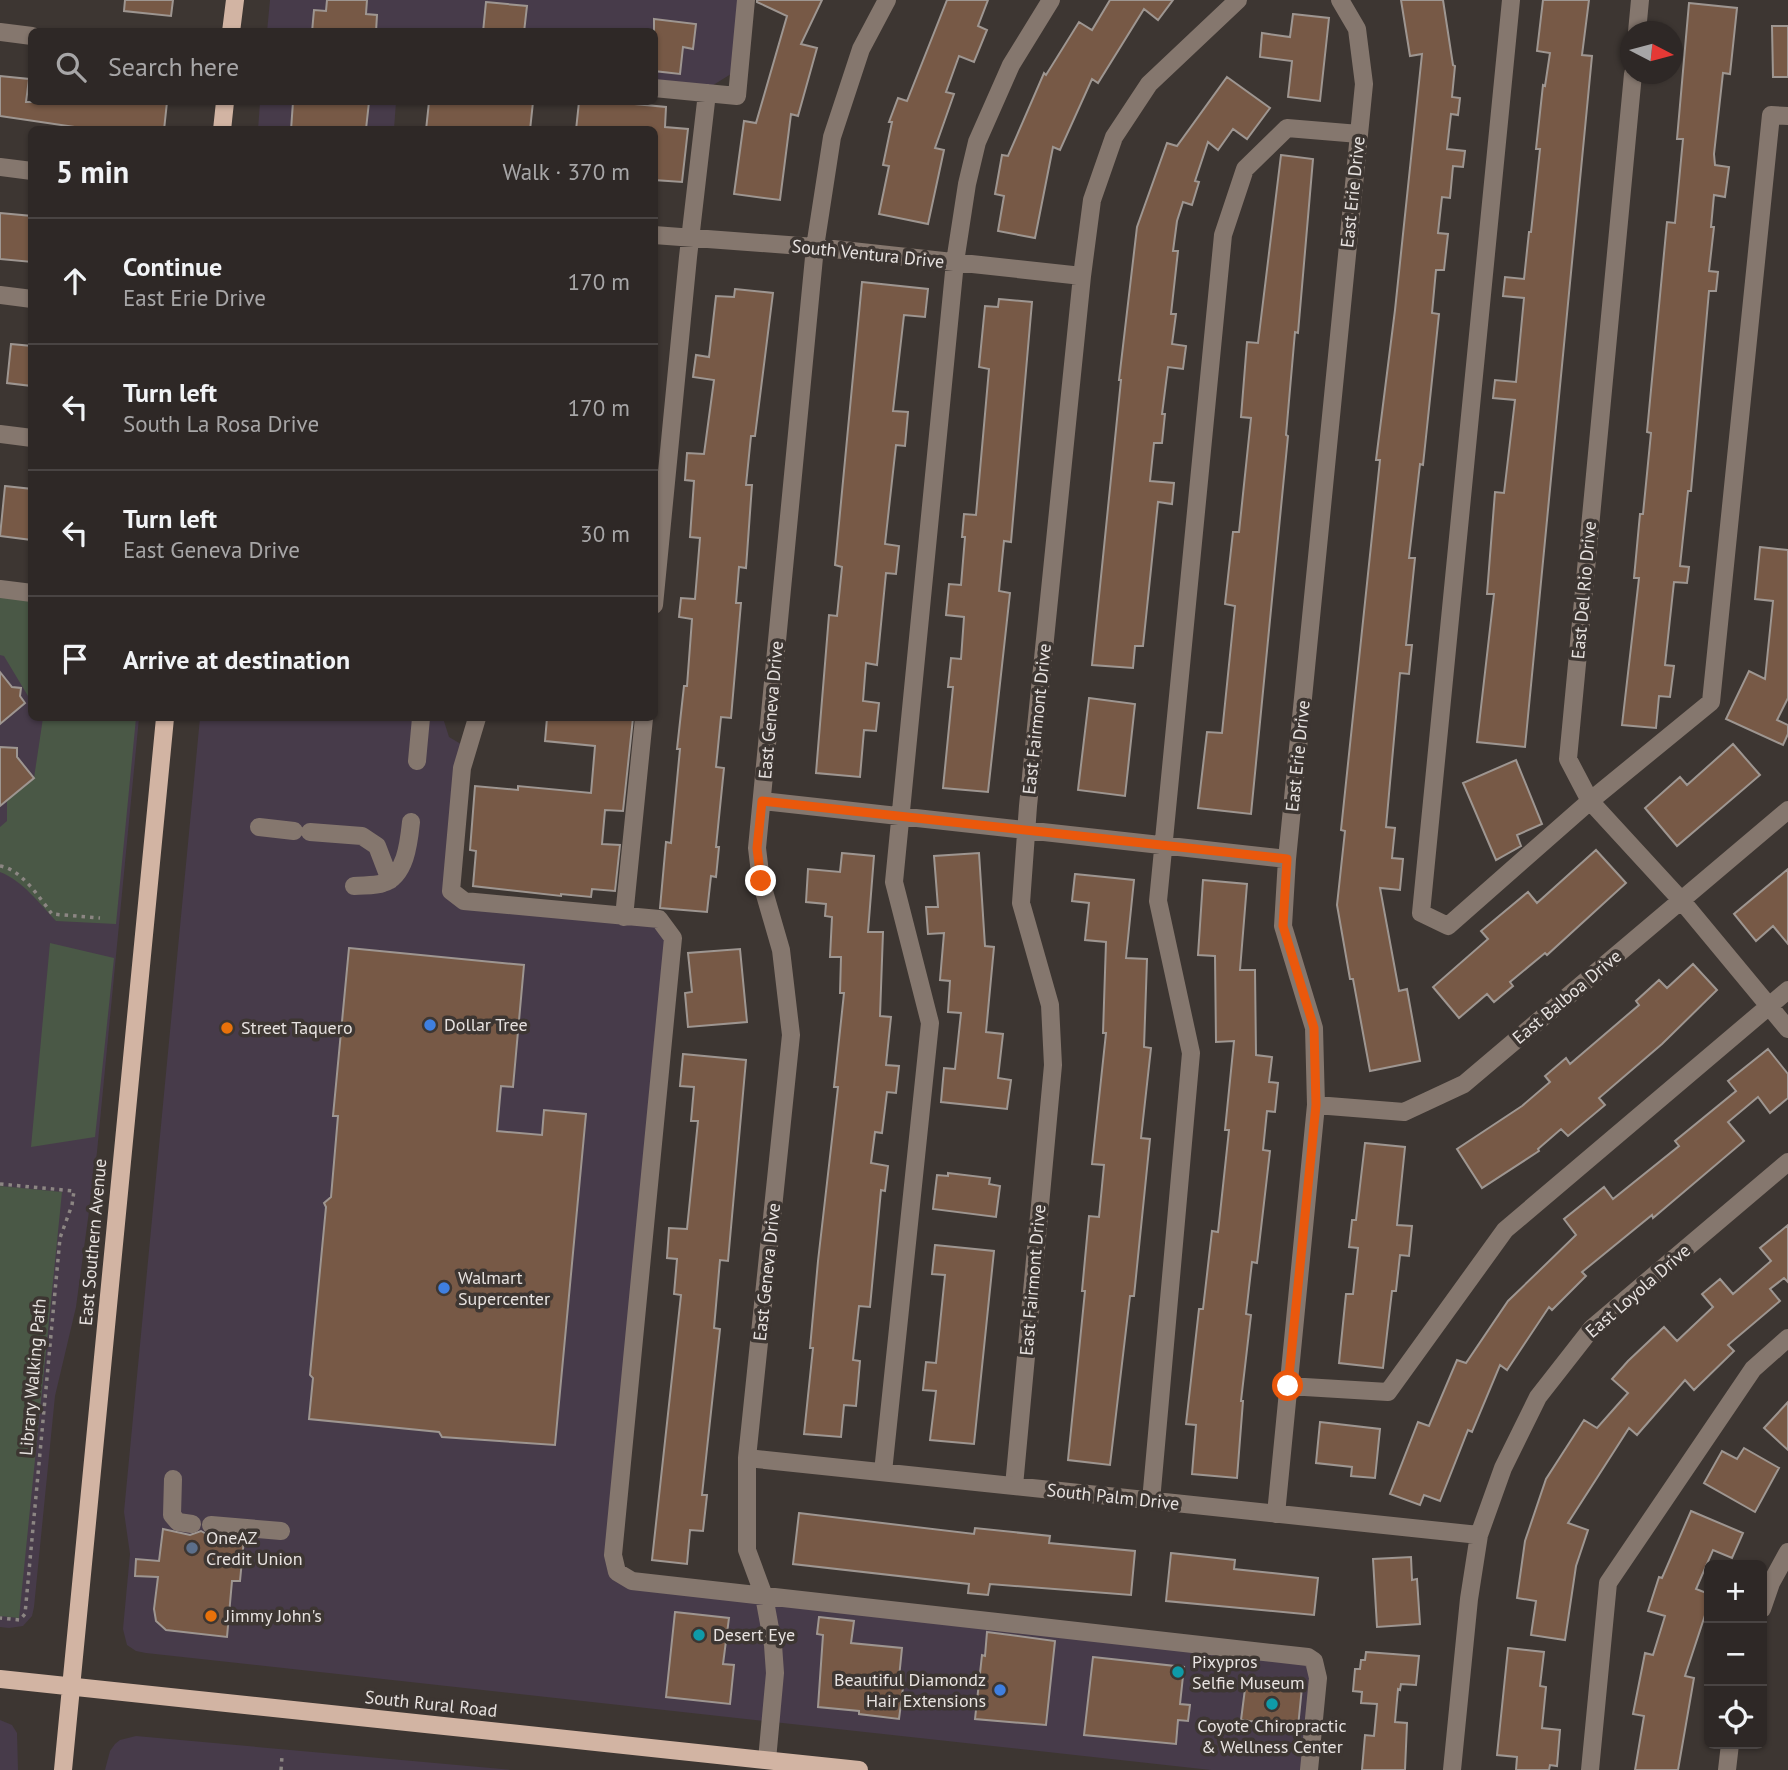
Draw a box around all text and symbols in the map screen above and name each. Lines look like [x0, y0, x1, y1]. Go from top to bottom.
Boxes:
north arrow [1620, 21, 1683, 84]
search box [28, 28, 658, 105]
icon: search [52, 48, 90, 86]
text: Search here [108, 50, 239, 83]
street label: East Erie Drive [1335, 135, 1370, 249]
text: 5 min [56, 152, 129, 191]
text: Walk · 370 m [503, 157, 630, 186]
street label: South Ventura Drive [791, 234, 945, 273]
text: Continue [123, 250, 222, 283]
icon: ahead [56, 262, 94, 300]
text: 170 m [568, 267, 630, 296]
text: East Erie Drive [123, 283, 266, 312]
text: Turn left [123, 376, 217, 409]
icon: left [56, 388, 94, 426]
text: 170 m [568, 393, 630, 422]
text: South La Rosa Drive [123, 409, 319, 438]
text: Turn left [123, 502, 217, 535]
icon: left [56, 514, 94, 552]
text: 30 m [580, 519, 630, 548]
street label: East Del Rio Drive [1566, 520, 1601, 660]
text: East Geneva Drive [123, 535, 300, 564]
icon: arrive [56, 640, 94, 678]
street label: East Geneva Drive [753, 640, 788, 780]
street label: East Fairmont Drive [1017, 642, 1056, 796]
text: Arrive at destination [123, 643, 350, 676]
street label: East Erie Drive [1280, 699, 1315, 813]
route end [745, 865, 776, 896]
street label: East Balboa Drive [1508, 944, 1626, 1049]
place label: Dollar Tree [444, 1013, 528, 1036]
place label: Street Taquero [241, 1016, 353, 1039]
marker: Dollar Tree [422, 1017, 438, 1033]
marker: Street Taquero [219, 1020, 235, 1036]
street label: East Southern Avenue [74, 1158, 111, 1326]
street label: East Geneva Drive [748, 1202, 785, 1342]
street label: East Fairmont Drive [1014, 1203, 1051, 1356]
street label: East Loyola Drive [1580, 1239, 1695, 1343]
place label: Walmart Supercenter [458, 1266, 550, 1310]
marker: Walmart Supercenter [436, 1280, 452, 1296]
street label: Library Walking Path [14, 1297, 51, 1456]
route start [1272, 1370, 1303, 1401]
street label: South Palm Drive [1046, 1478, 1180, 1515]
place label: OneAZ Credit Union [206, 1526, 303, 1570]
marker: OneAZ Credit Union [184, 1540, 200, 1556]
map controls [1704, 1560, 1767, 1749]
button: + [1704, 1560, 1767, 1623]
place label: Jimmy John's [224, 1604, 322, 1627]
marker: Jimmy John's [203, 1608, 219, 1624]
place label: Desert Eye [713, 1623, 795, 1646]
button: − [1704, 1623, 1767, 1686]
marker: Desert Eye [691, 1627, 707, 1643]
place label: Pixypros Selfie Museum [1192, 1650, 1305, 1694]
marker: Pixypros Selfie Museum [1170, 1664, 1186, 1680]
place label: Beautiful Diamondz Hair Extensions [834, 1668, 986, 1712]
marker: Beautiful Diamondz Hair Extensions [992, 1682, 1008, 1698]
street label: South Rural Road [364, 1685, 498, 1722]
button: locate [1704, 1686, 1767, 1749]
marker: Coyote Chiropractic & Wellness Center [1264, 1696, 1280, 1712]
place label: Coyote Chiropractic & Wellness Center [1197, 1714, 1347, 1758]

